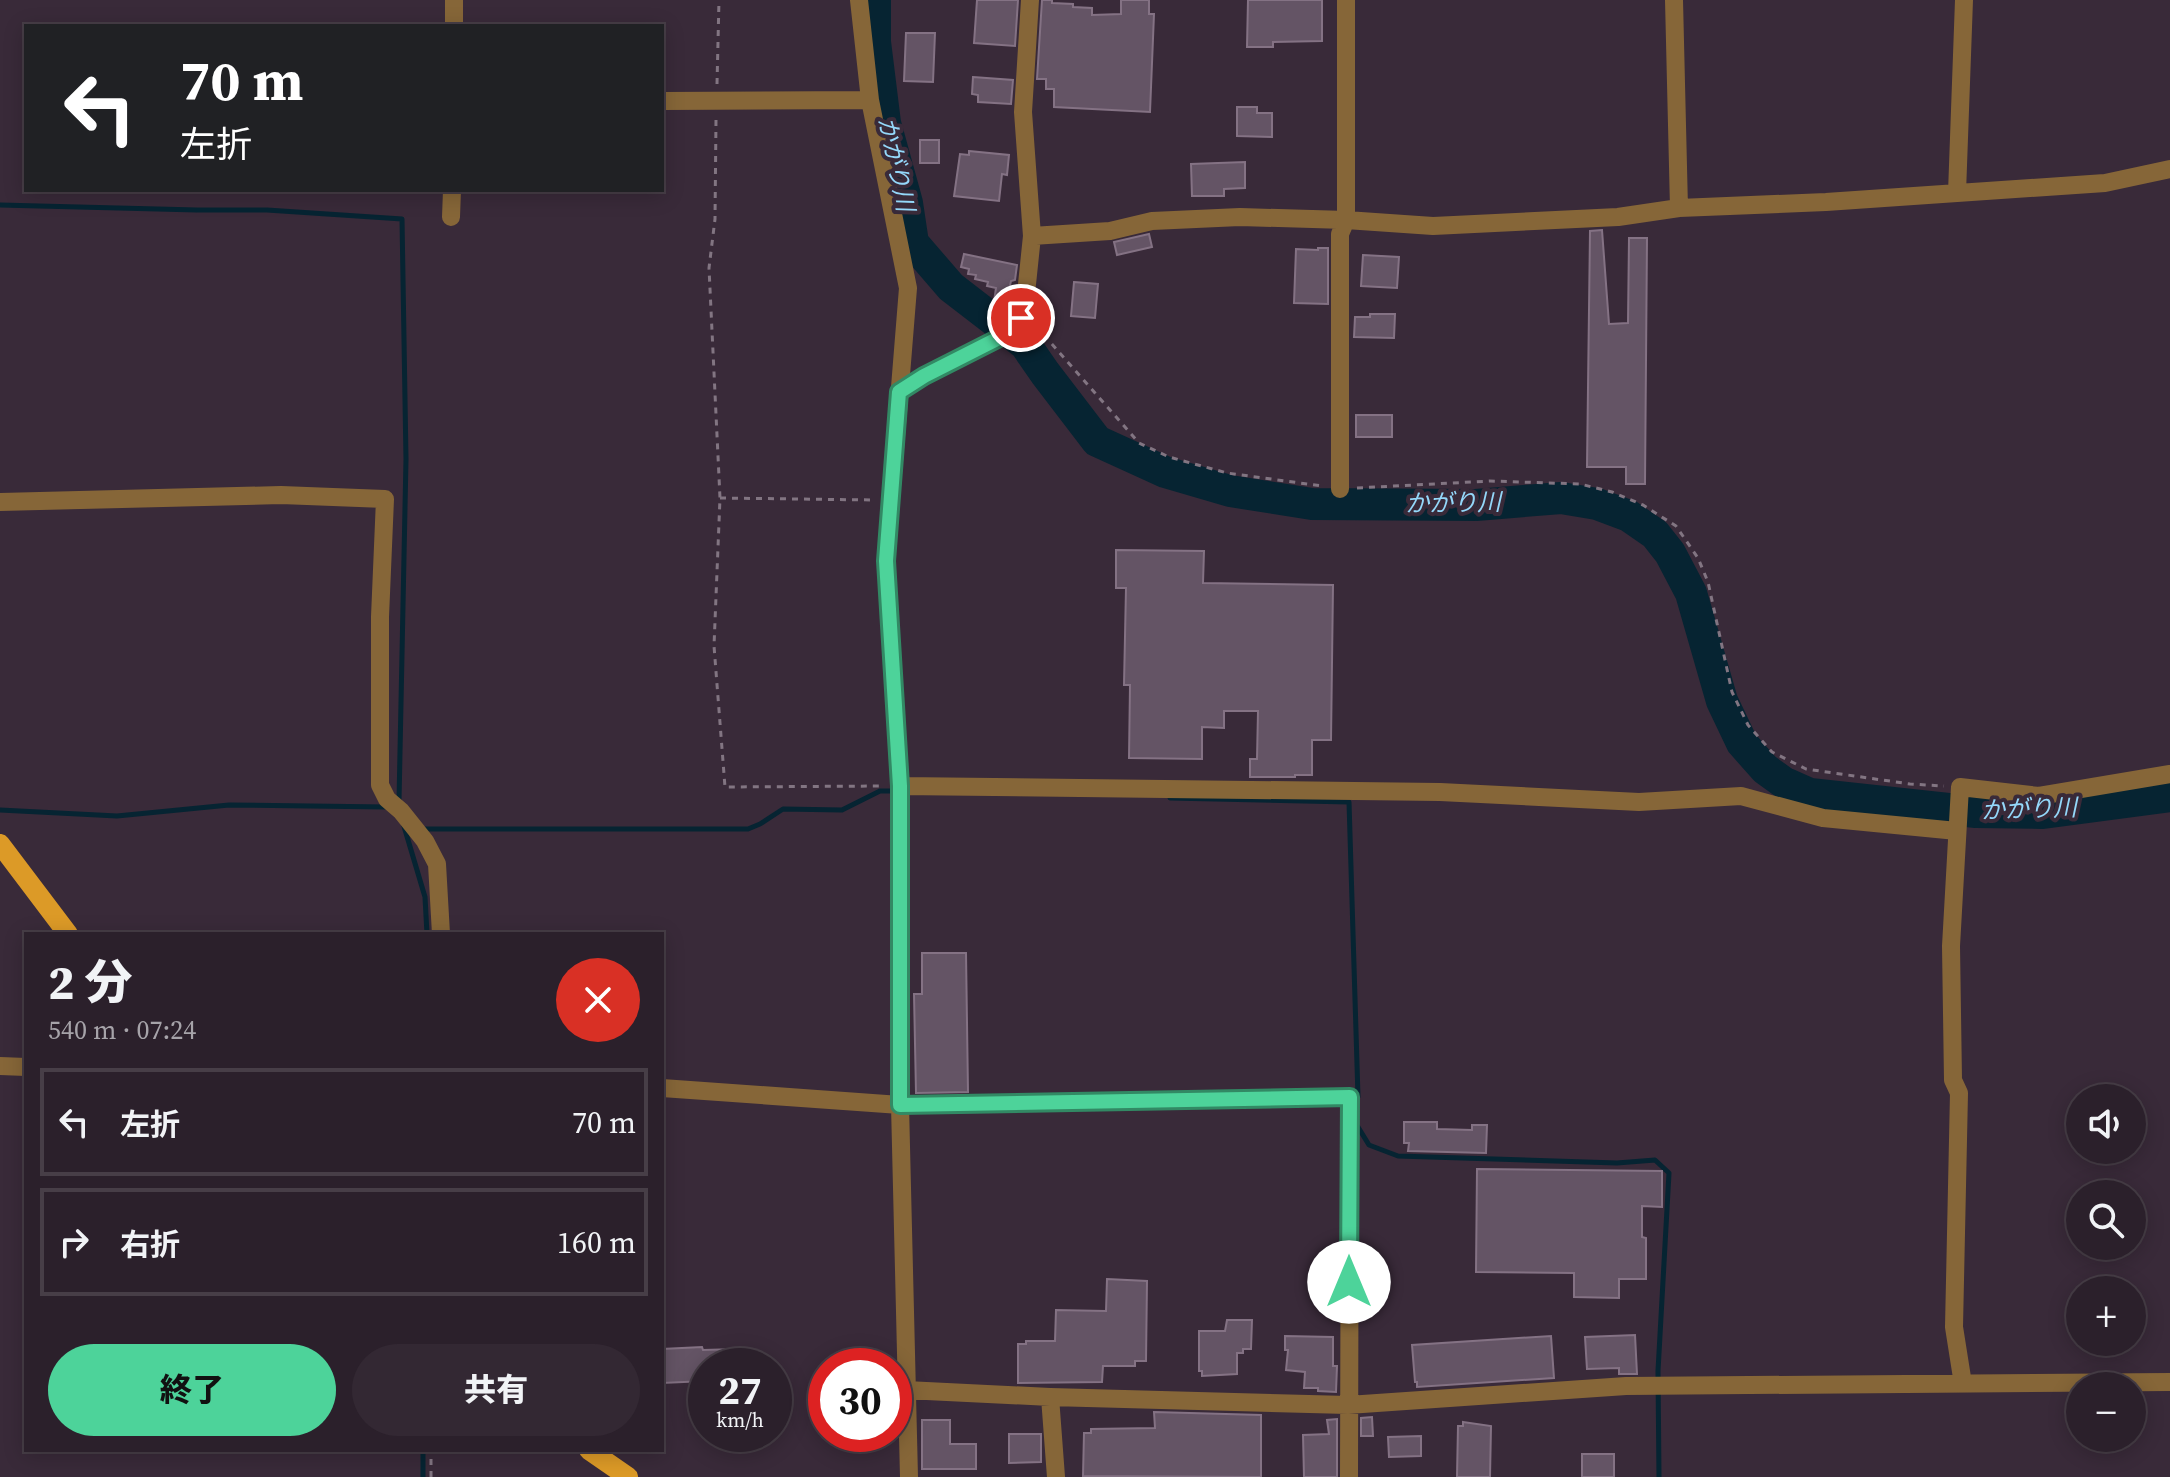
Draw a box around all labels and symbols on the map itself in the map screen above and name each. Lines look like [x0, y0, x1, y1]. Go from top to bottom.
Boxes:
water label: かがり川 [870, 114, 923, 217]
pin [987, 284, 1055, 352]
water label: かがり川 [1405, 485, 1504, 520]
water label: かがり川 [1980, 790, 2081, 827]
position arrow [1307, 1240, 1391, 1324]
speed limit sign: 30 [808, 1348, 912, 1452]

